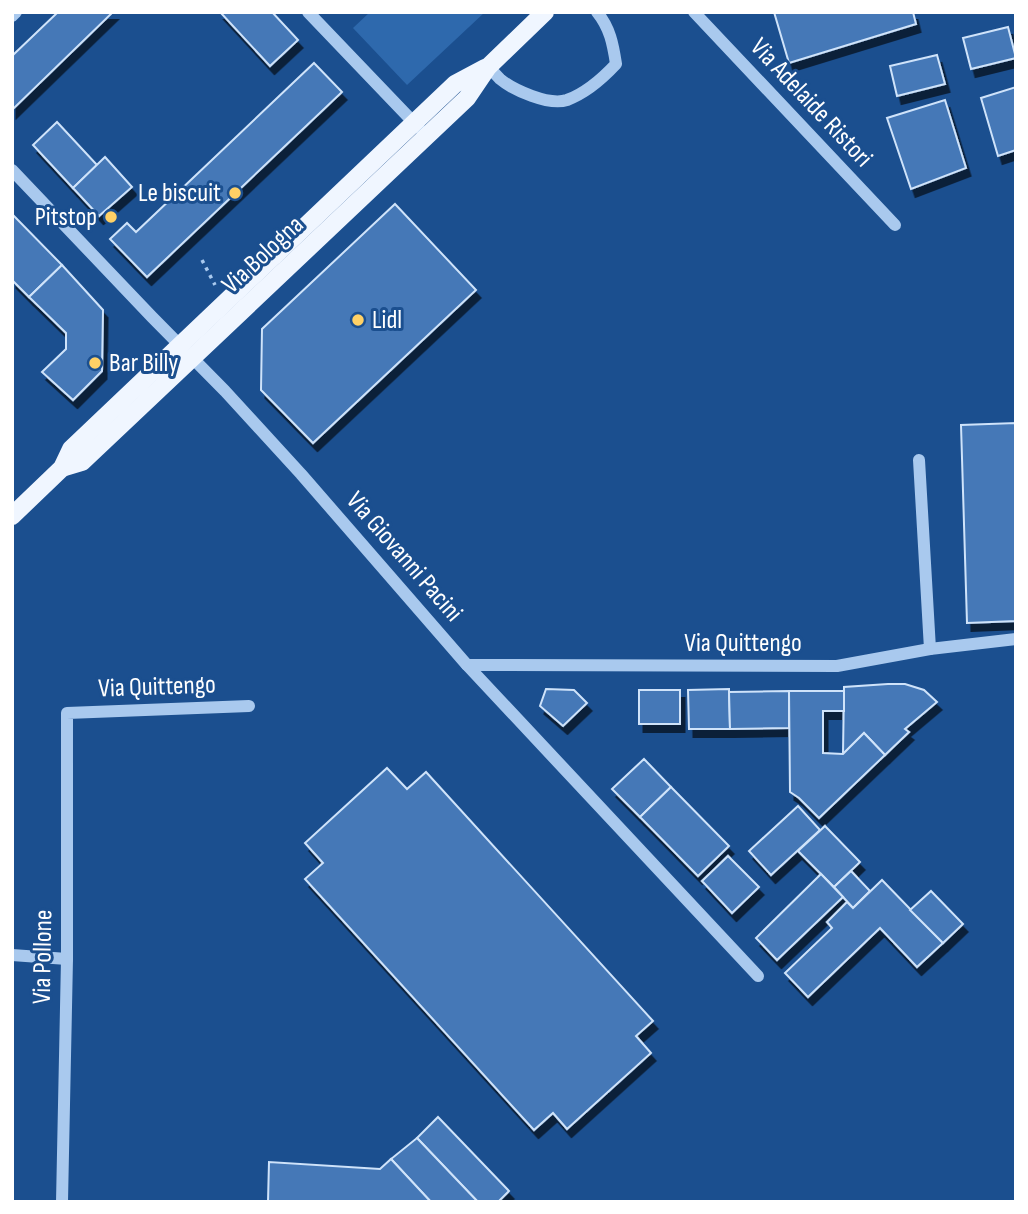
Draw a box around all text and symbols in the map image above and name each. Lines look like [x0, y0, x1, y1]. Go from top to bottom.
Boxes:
street label: Via Adelaide Ristori [743, 32, 879, 174]
place label: Le biscuit [138, 178, 221, 209]
marker: Le biscuit [227, 185, 243, 201]
place label: Pitstop [35, 202, 97, 233]
marker: Pitstop [103, 209, 119, 225]
street label: Via Bologna [216, 210, 310, 300]
place label: Lidl [372, 305, 402, 336]
marker: Lidl [350, 312, 366, 328]
place label: Bar Billy [109, 348, 178, 379]
marker: Bar Billy [87, 355, 103, 371]
street label: Via Giovanni Pacini [339, 486, 469, 628]
street label: Via Quittengo [684, 628, 802, 659]
street label: Via Quittengo [98, 669, 216, 705]
street label: Via Pollone [27, 909, 59, 1005]

